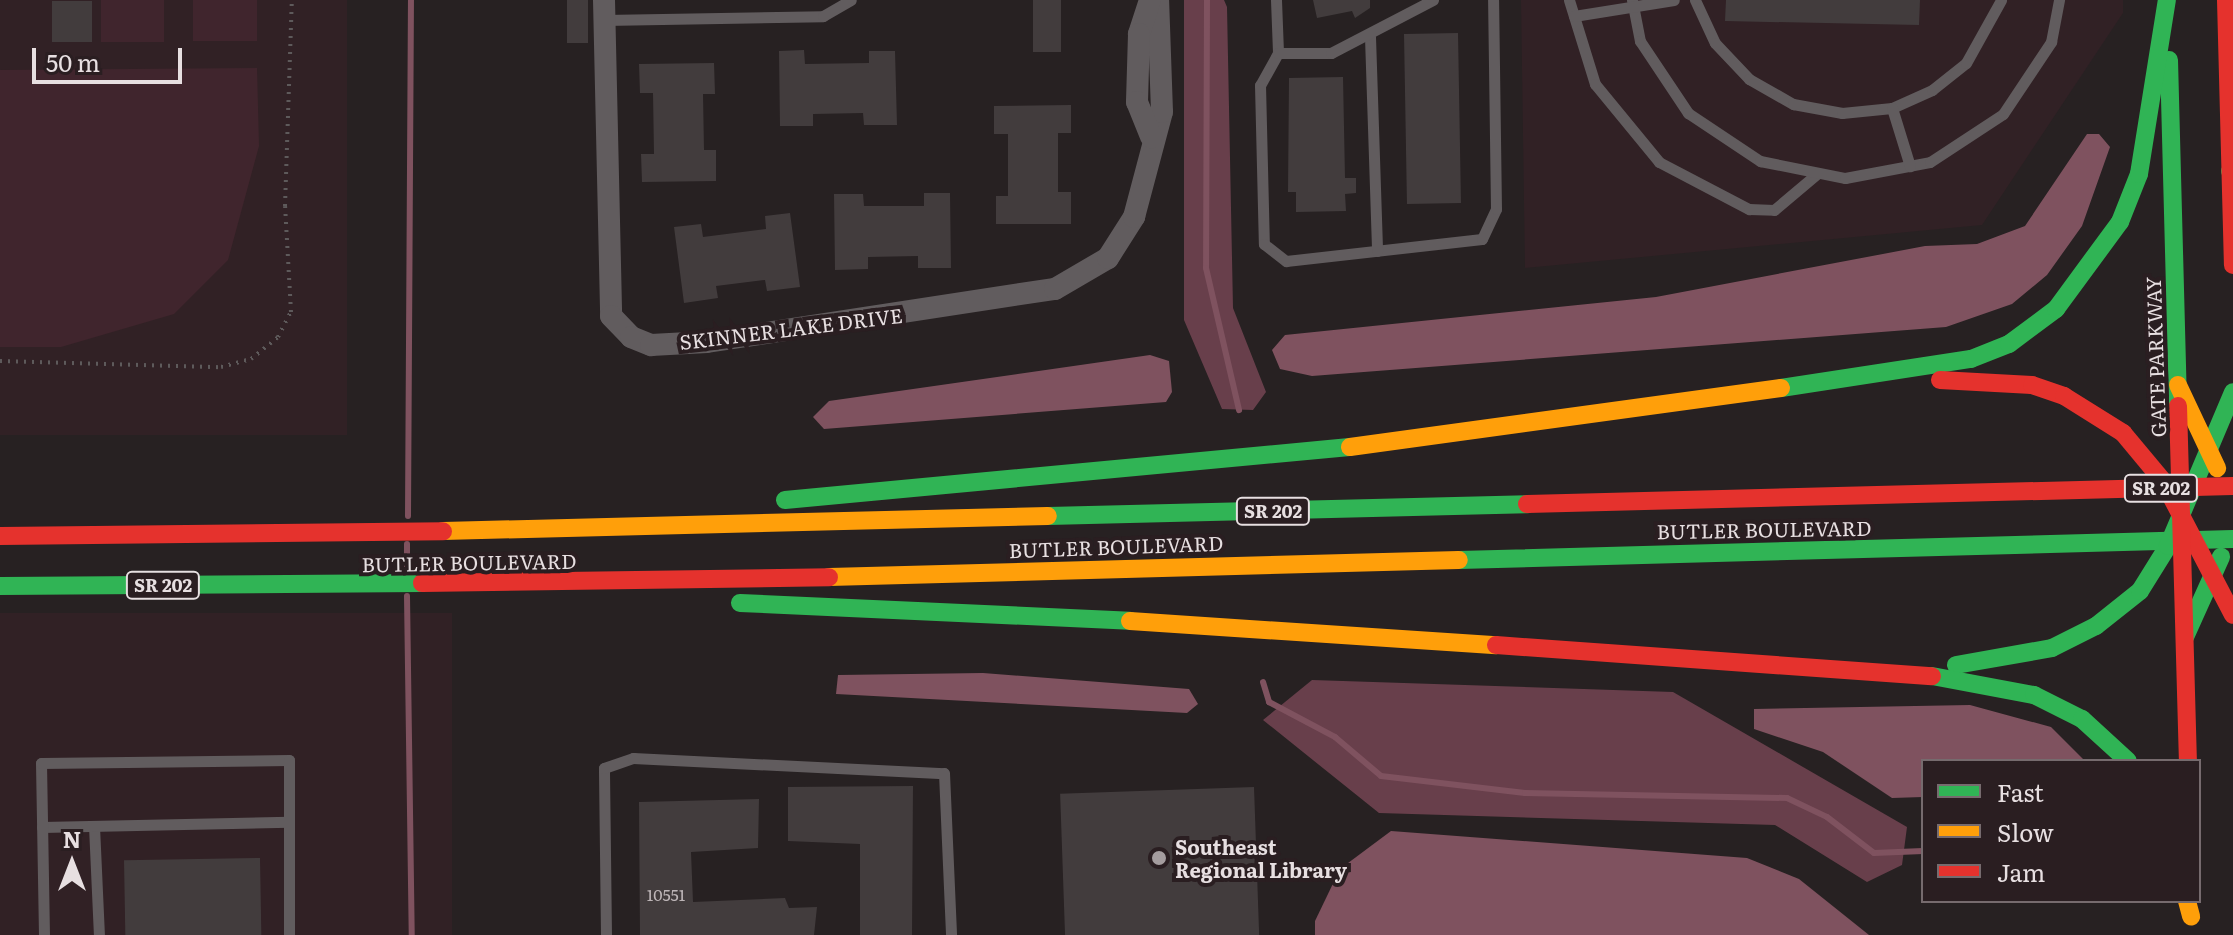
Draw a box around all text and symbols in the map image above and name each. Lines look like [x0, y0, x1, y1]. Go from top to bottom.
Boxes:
scale bar [36, 32, 186, 82]
text: 50 m [46, 44, 100, 79]
street label: GATE PARKWAY [2140, 276, 2170, 438]
street label: SKINNER LAKE DRIVE [678, 302, 904, 354]
road number: SR 202 [2123, 474, 2199, 502]
road number: SR 202 [1235, 497, 1311, 525]
street label: BUTLER BOULEVARD [1657, 515, 1871, 543]
street label: BUTLER BOULEVARD [1008, 530, 1224, 562]
street label: BUTLER BOULEVARD [362, 548, 576, 576]
road number: SR 202 [125, 571, 201, 599]
legend [1921, 759, 2201, 903]
text: Fast [1997, 774, 2044, 809]
text: Slow [1997, 814, 2054, 849]
text: N [63, 822, 81, 855]
north arrow [32, 823, 112, 903]
place label: Southeast Regional Library [1175, 834, 1347, 881]
marker: Southeast Regional Library [1150, 849, 1168, 867]
text: Jam [1997, 854, 2045, 889]
house number: 10551 [647, 884, 685, 904]

